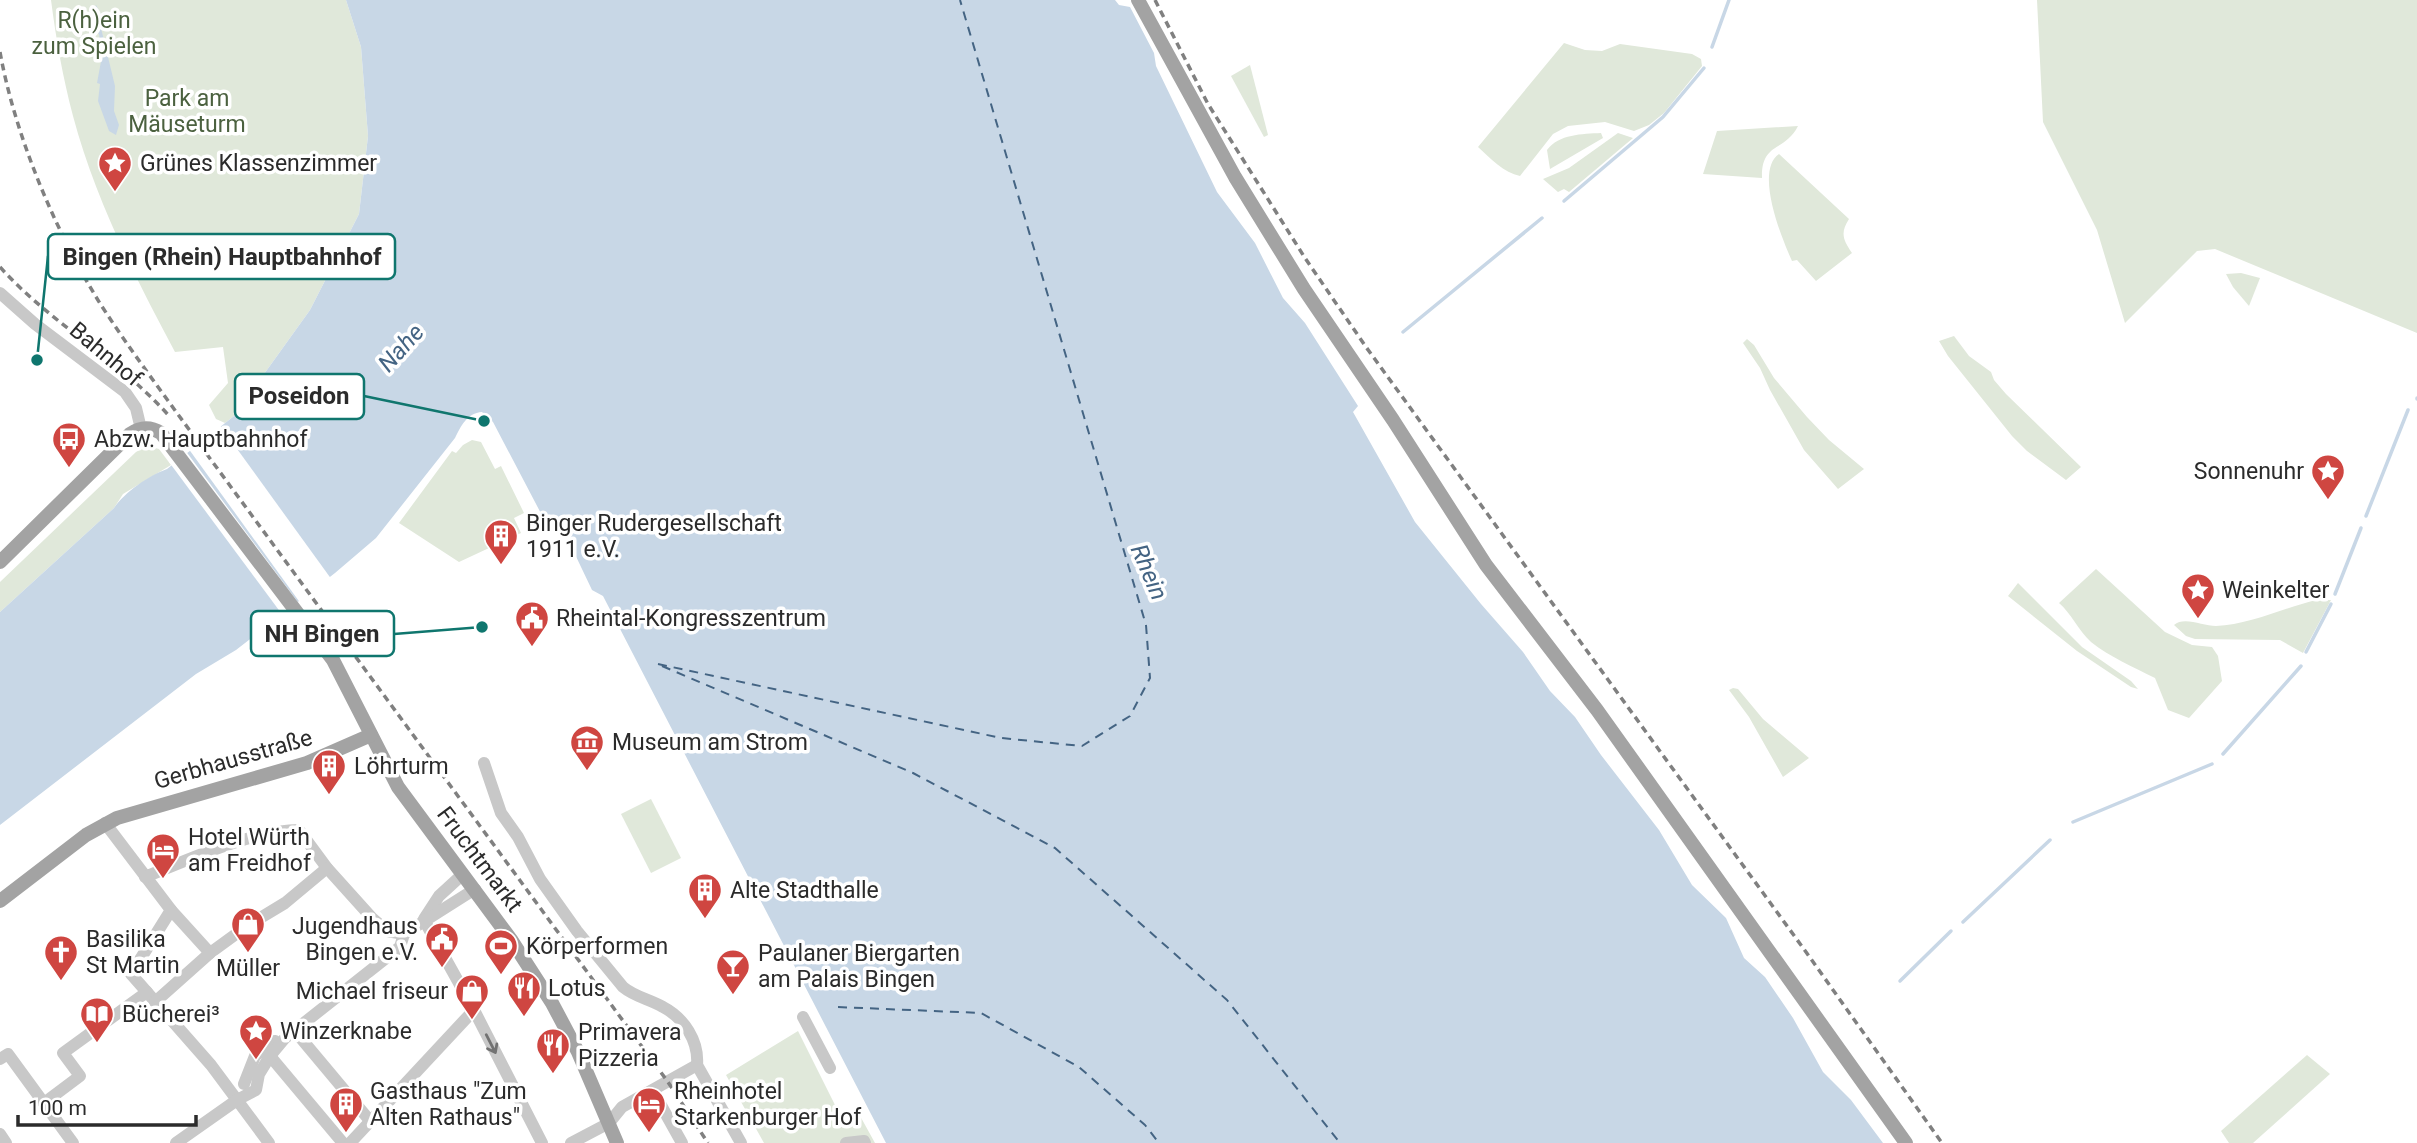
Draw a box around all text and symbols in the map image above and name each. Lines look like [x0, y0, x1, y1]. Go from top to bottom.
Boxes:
park label: R(h)ein zum Spielen [32, 7, 156, 60]
park label: Park am Mäuseturm [128, 85, 246, 138]
place icon: Grünes Klassenzimmer [96, 144, 134, 193]
place label: Grünes Klassenzimmer [140, 150, 377, 177]
callout: Bingen (Rhein) Hauptbahnhof [48, 234, 395, 279]
text: Bingen (Rhein) Hauptbahnhof [62, 243, 382, 271]
street label: Bahnhof [64, 316, 148, 393]
water label: Nahe [372, 318, 430, 378]
callout: Poseidon [235, 374, 364, 419]
text: Poseidon [248, 382, 350, 410]
bus stop icon: Abzw. Hauptbahnhof [50, 420, 88, 469]
place label: Abzw. Hauptbahnhof [94, 426, 308, 453]
place icon: Sonnenuhr [2309, 452, 2347, 501]
place label: Sonnenuhr [2194, 458, 2304, 485]
place label: Binger Rudergesellschaft 1911 e.V. [526, 510, 782, 563]
building icon: Binger Rudergesellschaft 1911 e.V. [482, 517, 520, 566]
water label: Rhein [1125, 540, 1173, 604]
place icon: Weinkelter [2179, 571, 2217, 620]
place label: Weinkelter [2222, 577, 2329, 604]
public building icon: Rheintal-Kongresszentrum [513, 599, 551, 648]
place label: Rheintal-Kongresszentrum [556, 605, 826, 632]
callout: NH Bingen [251, 611, 394, 656]
text: NH Bingen [264, 620, 380, 648]
museum icon: Museum am Strom [568, 723, 606, 772]
street label: Gerbhausstraße [151, 724, 315, 795]
place label: Museum am Strom [612, 729, 808, 756]
building icon: Löhrturm [310, 747, 348, 796]
place label: Löhrturm [354, 753, 449, 780]
street label: Fruchtmarkt [431, 801, 528, 917]
place label: Hotel Würth am Freidhof [188, 824, 312, 877]
hotel icon: Hotel Würth am Freidhof [144, 831, 182, 880]
building icon: Alte Stadthalle [686, 871, 724, 920]
place label: Alte Stadthalle [730, 877, 879, 904]
shop icon: Müller [229, 905, 267, 954]
place label: Jugendhaus Bingen e.V. [292, 913, 418, 966]
public building icon: Jugendhaus Bingen e.V. [423, 920, 461, 969]
place label: Basilika St Martin [86, 926, 180, 979]
sports icon: Körperformen [482, 927, 520, 976]
church icon: Basilika St Martin [42, 933, 80, 982]
place label: Körperformen [526, 933, 668, 960]
place label: Paulaner Biergarten am Palais Bingen [758, 940, 960, 993]
bar icon: Paulaner Biergarten am Palais Bingen [714, 947, 752, 996]
place label: Müller [216, 955, 280, 982]
restaurant icon: Lotus [505, 969, 543, 1018]
shop icon: Michael friseur [453, 972, 491, 1021]
place label: Lotus [548, 975, 606, 1002]
place label: Michael friseur [296, 978, 448, 1005]
library icon: Bücherei³ [78, 995, 116, 1044]
place label: Bücherei³ [122, 1001, 220, 1028]
place icon: Winzerknabe [237, 1012, 275, 1061]
place label: Winzerknabe [280, 1018, 412, 1045]
place label: Primavera Pizzeria [578, 1019, 681, 1072]
restaurant icon: Primavera Pizzeria [534, 1026, 572, 1075]
one-way arrow [485, 1033, 499, 1054]
place label: Gasthaus "Zum Alten Rathaus" [370, 1078, 527, 1131]
place label: Rheinhotel Starkenburger Hof [674, 1078, 862, 1131]
scale bar [18, 1084, 196, 1128]
building icon: Gasthaus "Zum Alten Rathaus" [327, 1085, 365, 1134]
hotel icon: Rheinhotel Starkenburger Hof [630, 1085, 668, 1134]
text: 100 m [28, 1096, 87, 1120]

